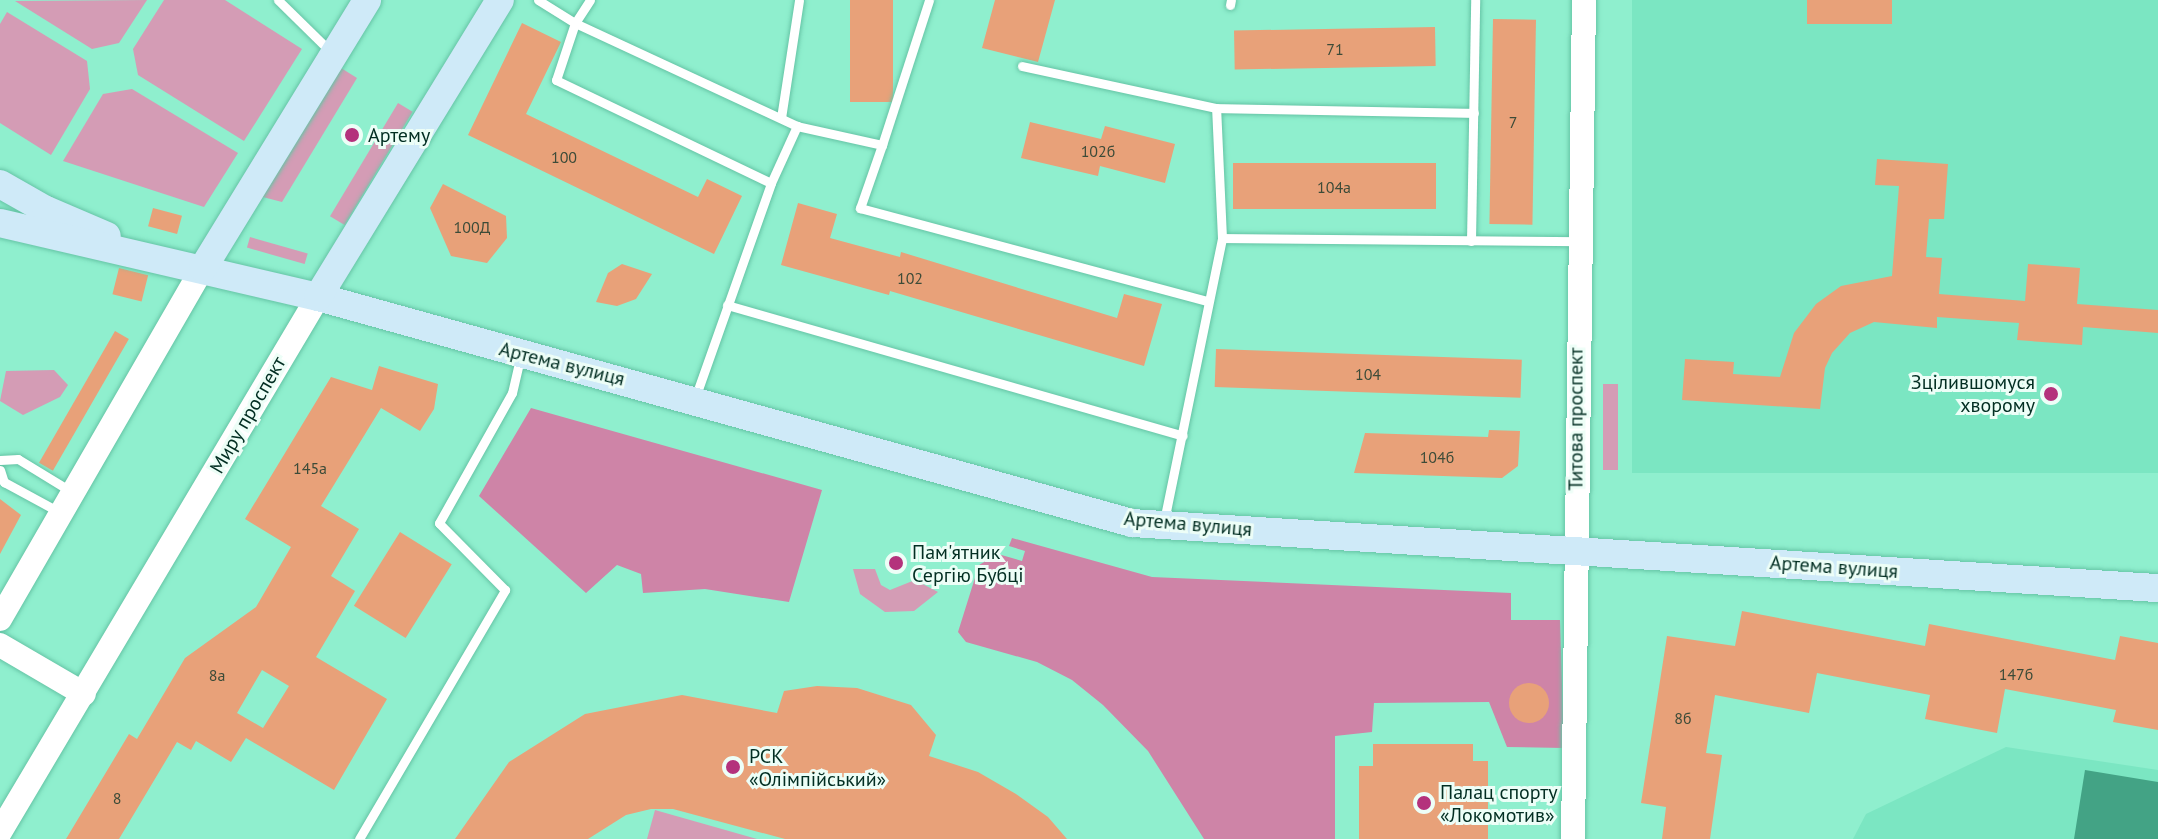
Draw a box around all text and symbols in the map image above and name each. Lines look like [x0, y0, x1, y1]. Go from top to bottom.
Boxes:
house number: 71 [1326, 39, 1344, 59]
house number: 7 [1509, 112, 1517, 132]
place label: Артему [368, 123, 430, 147]
marker: Артему [343, 126, 361, 144]
house number: 102б [1081, 141, 1115, 161]
house number: 100 [551, 147, 577, 167]
house number: 104а [1317, 177, 1351, 197]
house number: 100Д [454, 217, 490, 237]
house number: 102 [897, 268, 923, 288]
street label: Артема вулиця [497, 337, 627, 391]
street label: Титова проспект [1564, 347, 1588, 491]
street label: Миру проспект [205, 352, 291, 478]
house number: 104 [1355, 364, 1381, 384]
place label: Зцілившомуся хворому [1911, 370, 2035, 417]
marker: Зцілившомуся хворому [2042, 385, 2060, 403]
house number: 104б [1420, 447, 1454, 467]
house number: 145а [293, 458, 327, 478]
street label: Артема вулиця [1123, 506, 1253, 542]
place label: Пам'ятник Сергію Бубці [912, 540, 1024, 587]
street label: Артема вулиця [1769, 551, 1899, 583]
marker: Пам'ятник Сергію Бубці [887, 554, 905, 572]
house number: 147б [1999, 664, 2033, 684]
house number: 8а [209, 665, 225, 685]
house number: 8б [1674, 708, 1692, 728]
place label: РСК «Олімпійський» [749, 744, 886, 791]
marker: РСК «Олімпійський» [724, 758, 742, 776]
place label: Палац спорту «Локомотив» [1440, 780, 1558, 827]
house number: 8 [113, 788, 121, 808]
marker: Палац спорту «Локомотив» [1415, 794, 1433, 812]

